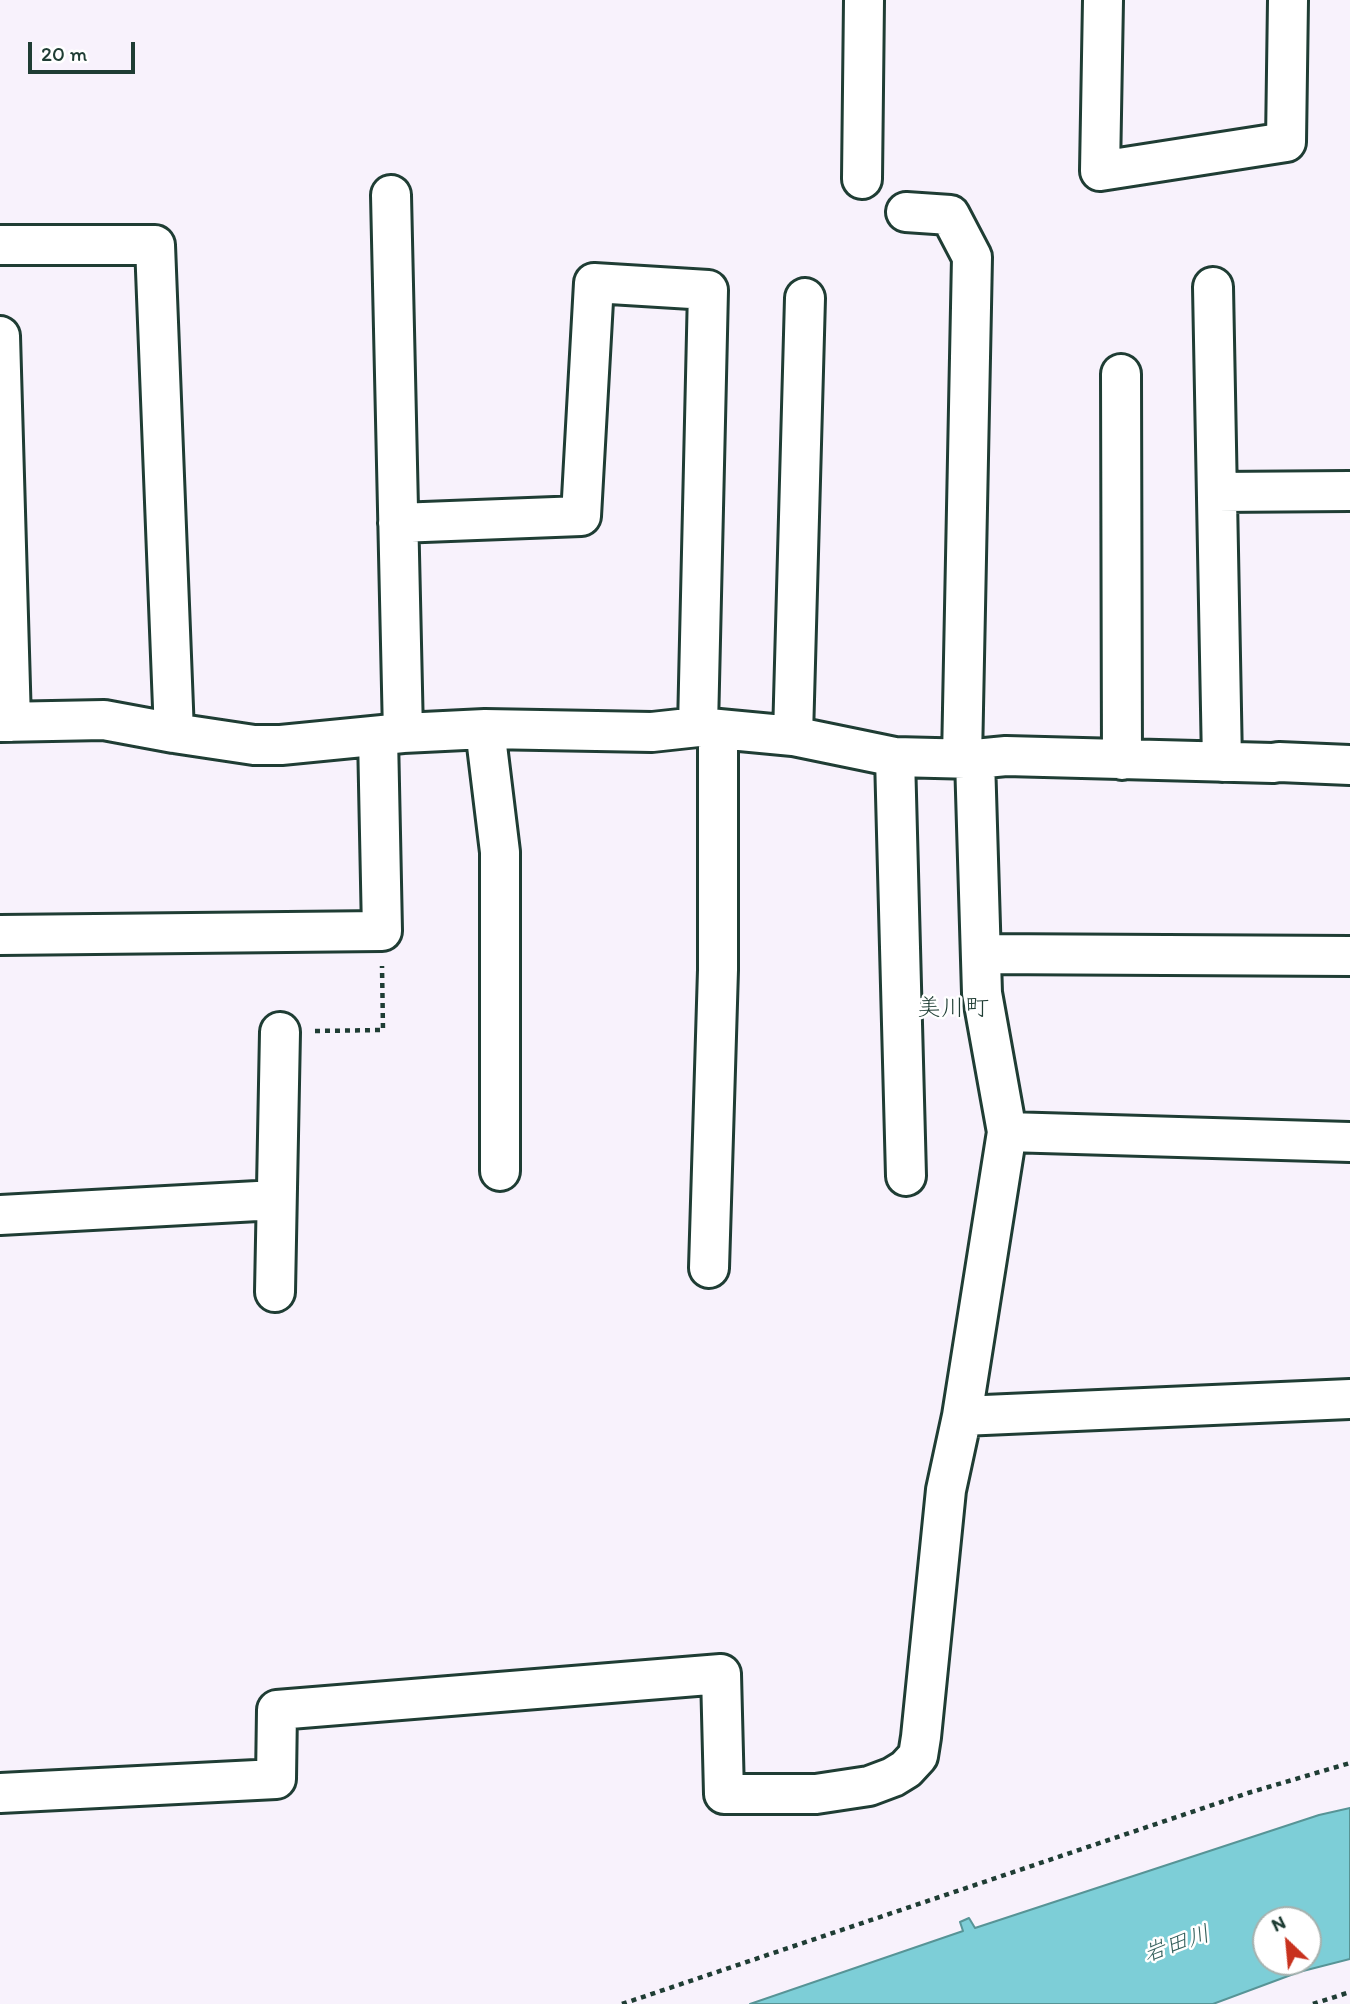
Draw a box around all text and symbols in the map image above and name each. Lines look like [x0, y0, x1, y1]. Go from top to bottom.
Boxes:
scale bar [32, 28, 138, 72]
text: 20 m [41, 41, 87, 66]
district label: 美川町 [917, 995, 989, 1023]
north arrow [1252, 1906, 1322, 1976]
text: N [1268, 1910, 1289, 1937]
water label: 岩田川 [1140, 1921, 1214, 1969]

